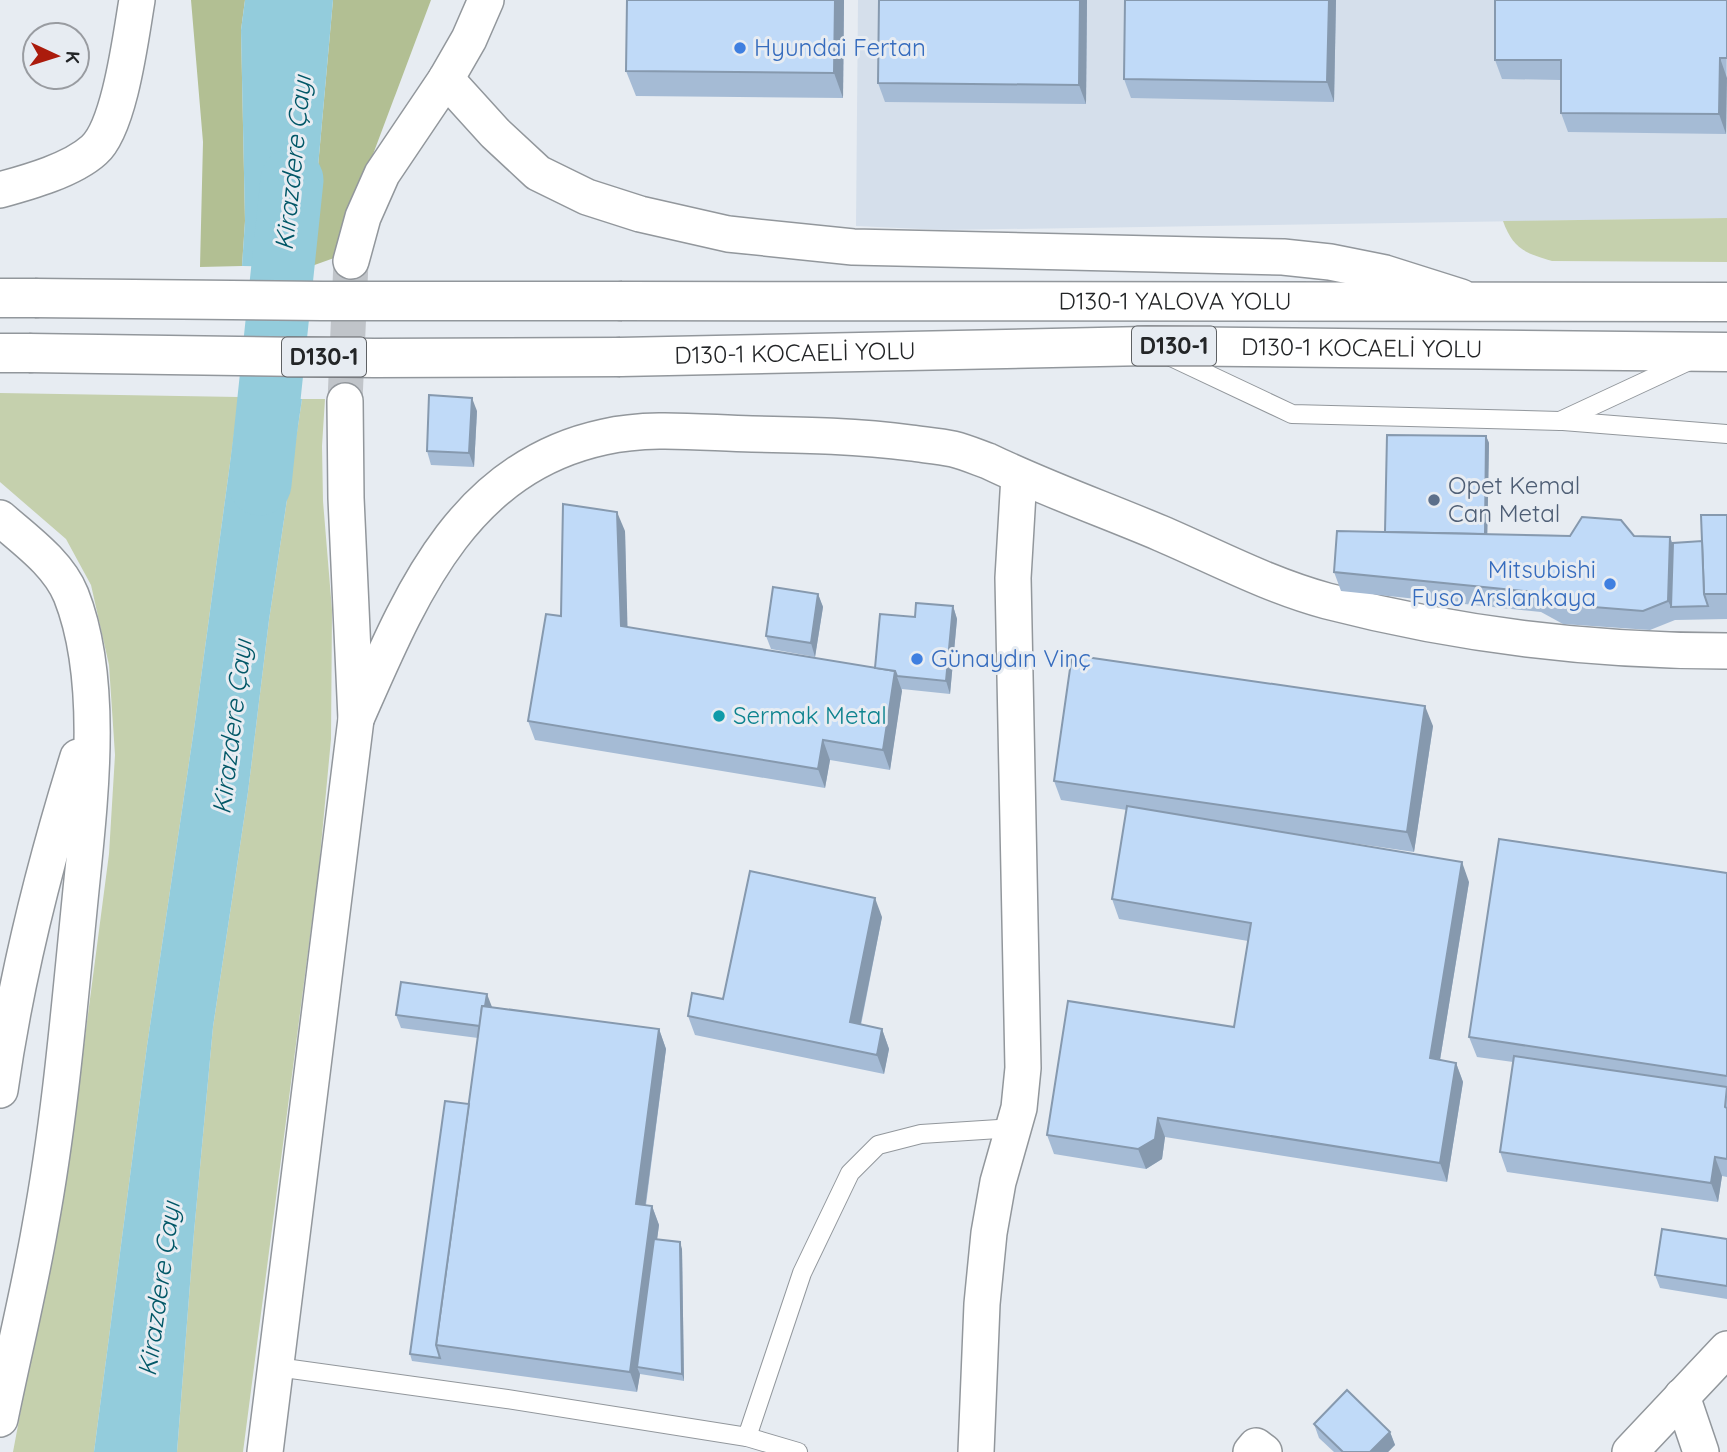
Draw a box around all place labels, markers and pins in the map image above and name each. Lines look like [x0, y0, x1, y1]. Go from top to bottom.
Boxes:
place label: Hyundai Fertan [754, 32, 926, 62]
marker: Hyundai Fertan [732, 40, 748, 56]
place label: Opet Kemal Can Metal [1448, 470, 1580, 528]
marker: Opet Kemal Can Metal [1426, 492, 1442, 508]
place label: Mitsubishi Fuso Arslankaya [1411, 554, 1596, 612]
marker: Mitsubishi Fuso Arslankaya [1602, 576, 1618, 592]
place label: Günaydın Vinç [931, 643, 1091, 673]
marker: Günaydın Vinç [909, 651, 925, 667]
place label: Sermak Metal [733, 700, 887, 730]
marker: Sermak Metal [711, 708, 727, 724]

